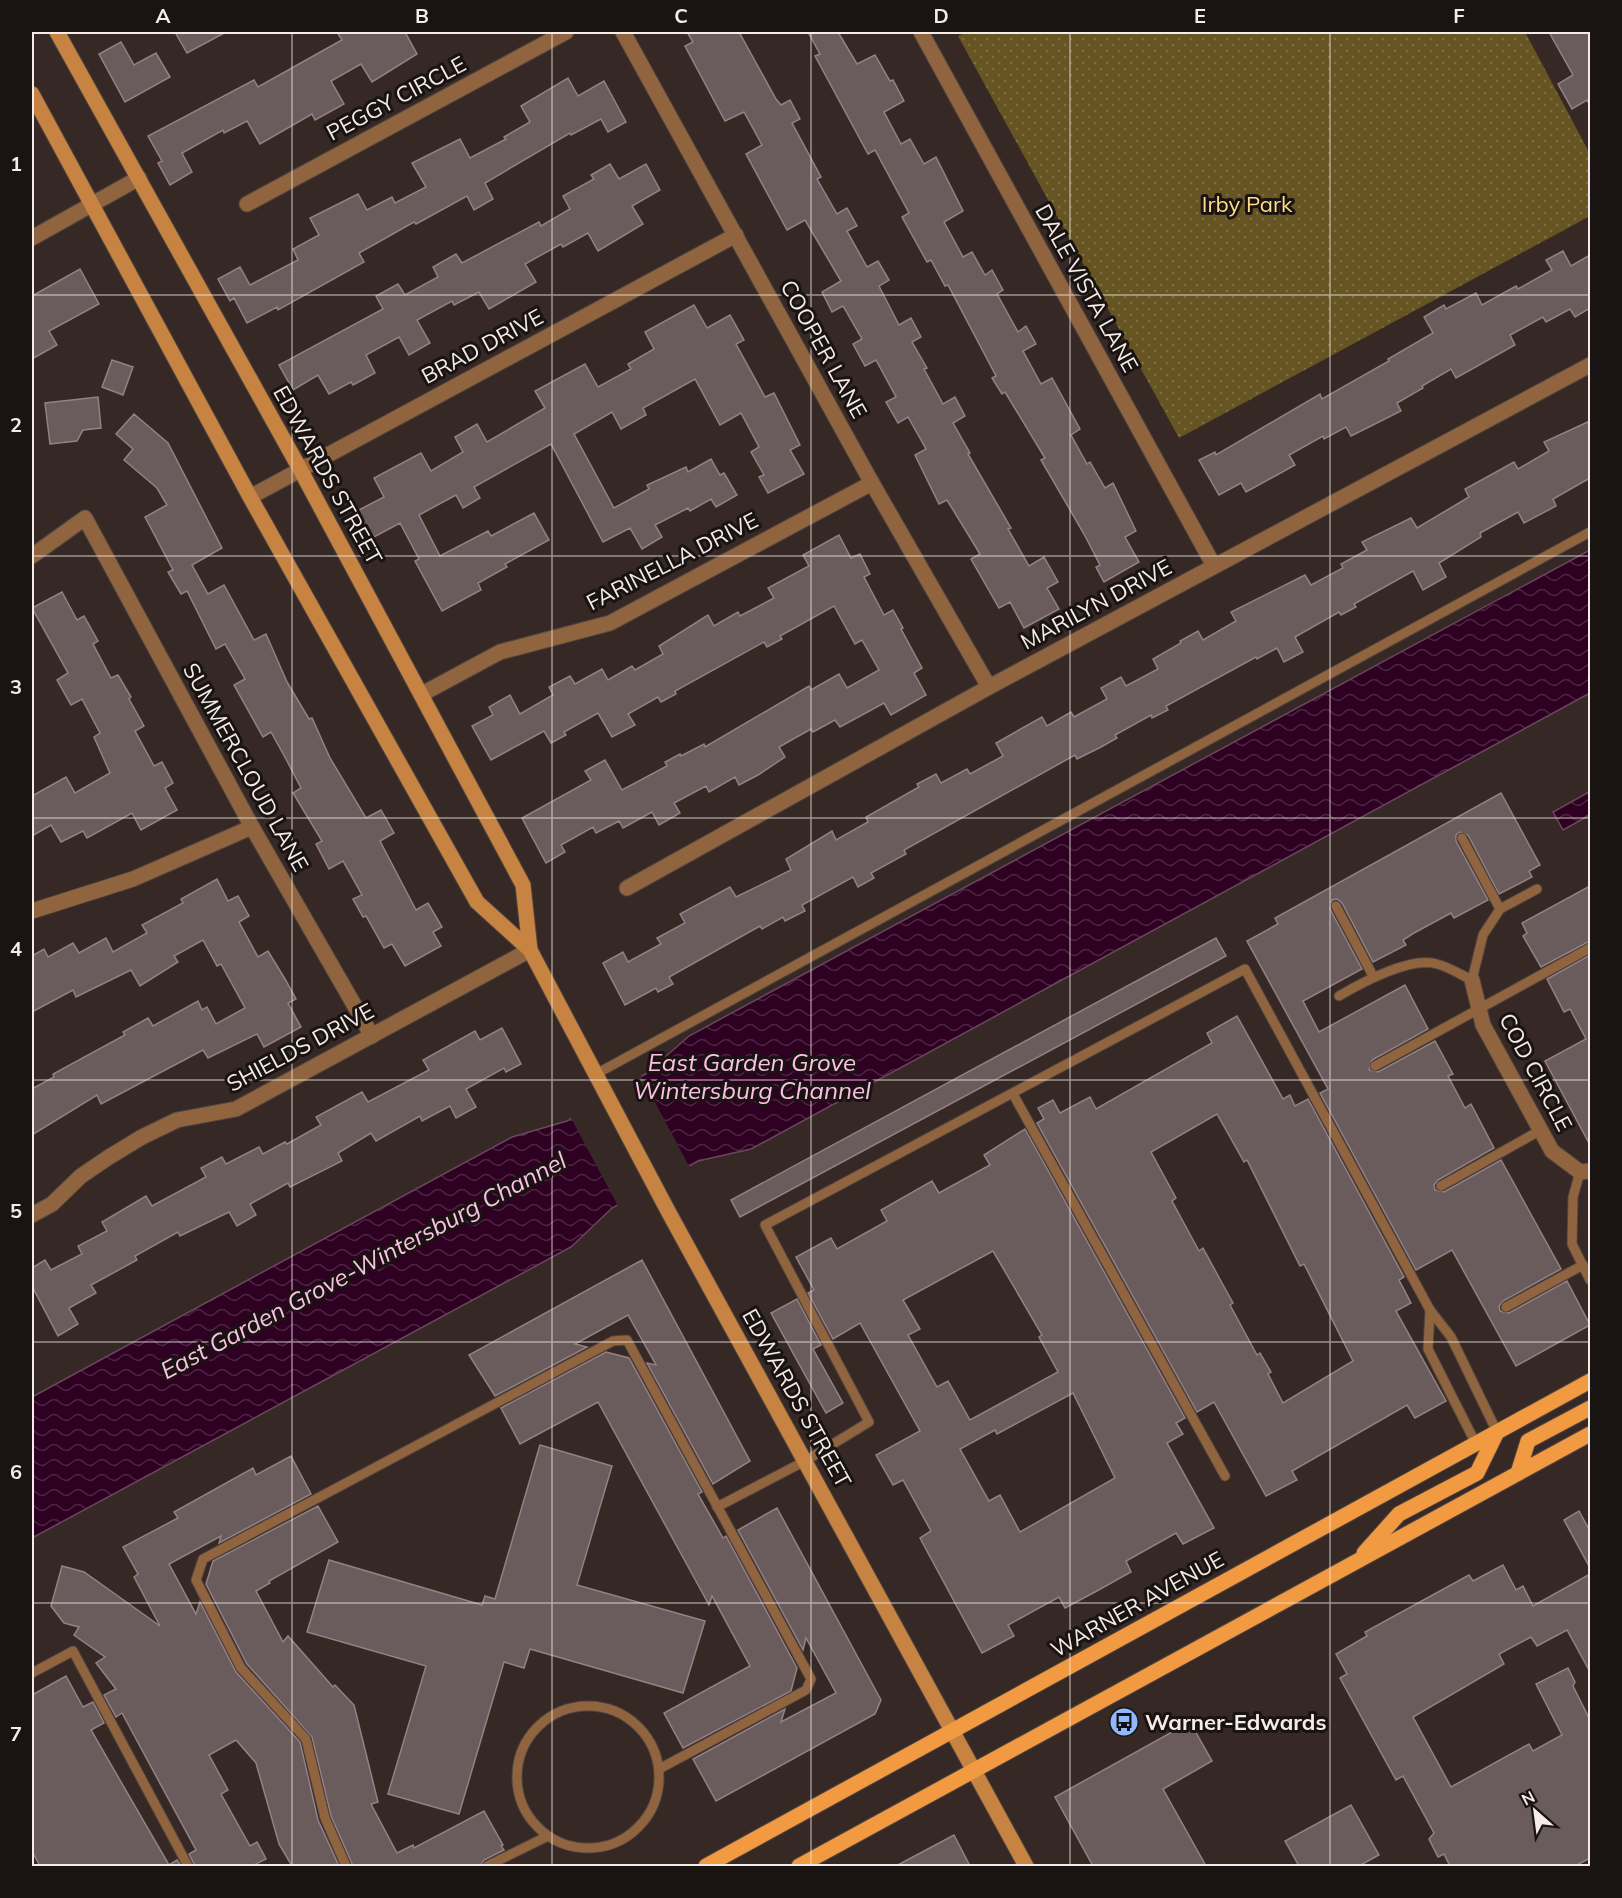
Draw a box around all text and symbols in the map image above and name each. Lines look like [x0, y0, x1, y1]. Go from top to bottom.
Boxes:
text: A [156, 3, 171, 28]
text: B [415, 3, 429, 28]
text: C [674, 3, 688, 28]
text: D [933, 3, 949, 28]
text: E [1194, 3, 1206, 28]
text: F [1453, 3, 1465, 28]
street label: PEGGY CIRCLE [321, 49, 471, 147]
text: 1 [10, 151, 22, 176]
park label: Irby Park [1202, 190, 1293, 218]
street label: DALE VISTA LANE [1029, 199, 1145, 377]
street label: COOPER LANE [774, 275, 874, 423]
street label: BRAD DRIVE [416, 302, 548, 390]
street label: EDWARDS STREET [267, 381, 389, 569]
text: 2 [10, 412, 22, 437]
street label: FARINELLA DRIVE [582, 506, 762, 616]
street label: MARILYN DRIVE [1016, 552, 1176, 656]
street label: SUMMERCLOUD LANE [177, 658, 315, 876]
text: 3 [10, 674, 22, 699]
text: 4 [10, 936, 22, 961]
street label: SHIELDS DRIVE [222, 996, 378, 1098]
street label: COD CIRCLE [1493, 1008, 1579, 1136]
water label: East Garden Grove Wintersburg Channel [633, 1047, 871, 1105]
water label: East Garden Grove-Wintersburg Channel [155, 1145, 571, 1385]
text: 5 [10, 1198, 22, 1223]
street label: EDWARDS STREET [736, 1304, 858, 1492]
text: 6 [10, 1459, 22, 1484]
street label: WARNER AVENUE [1046, 1545, 1228, 1663]
bus stop icon: Warner-Edwards [1108, 1706, 1140, 1738]
place label: Warner-Edwards [1145, 1708, 1326, 1736]
text: 7 [10, 1721, 22, 1746]
north arrow [1505, 1781, 1565, 1841]
text: N [1518, 1786, 1538, 1809]

